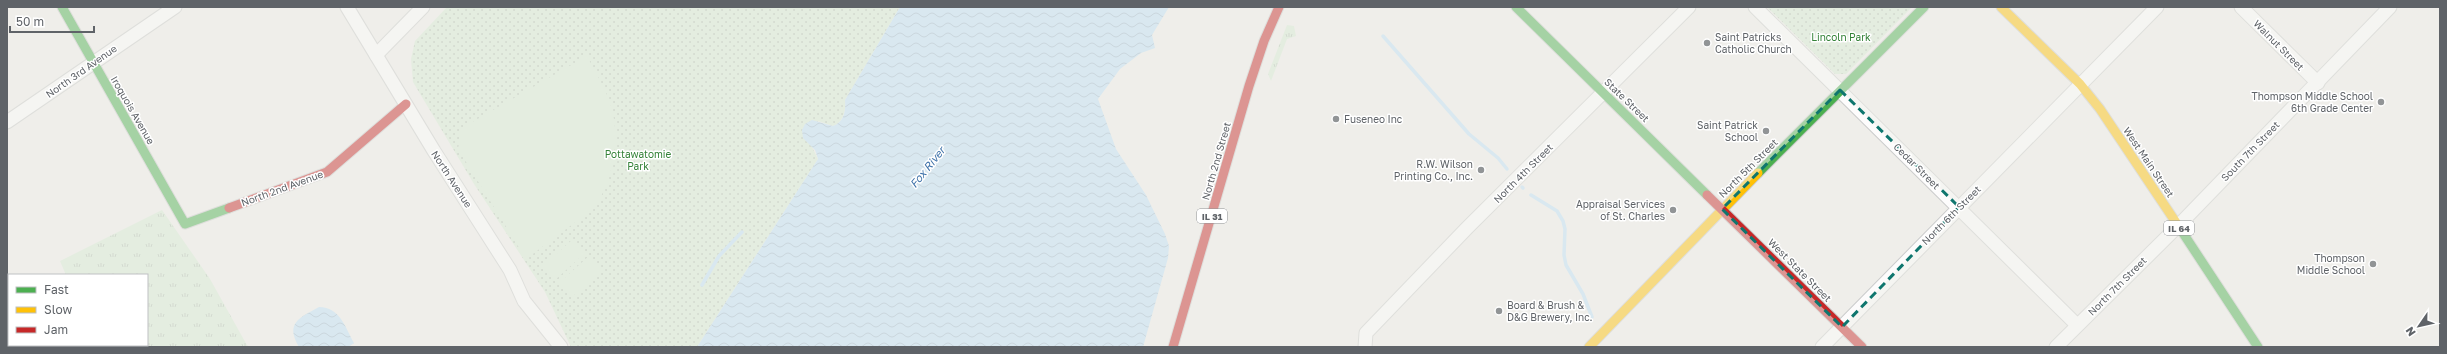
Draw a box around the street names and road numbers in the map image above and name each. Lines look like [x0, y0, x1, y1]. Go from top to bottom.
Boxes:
street label: Walnut Street [2251, 17, 2307, 73]
street label: North 3rd Avenue [43, 42, 119, 100]
street label: Iroquois Avenue [109, 74, 158, 146]
street label: State Street [1602, 76, 1652, 124]
street label: South 7th Street [2218, 119, 2282, 183]
street label: North 2nd Street [1199, 121, 1233, 201]
street label: West Main Street [2121, 125, 2177, 199]
street label: North 5th Street [1716, 136, 1780, 200]
street label: Cedar Street [1891, 140, 1943, 192]
street label: North 4th Street [1491, 141, 1555, 205]
street label: North Avenue [429, 148, 475, 210]
street label: North 2nd Avenue [239, 168, 325, 208]
street label: North 6th Street [1919, 183, 1983, 247]
road number: IL 31 [1197, 209, 1227, 223]
road number: IL 64 [2164, 221, 2194, 235]
street label: West State Street [1766, 236, 1834, 304]
street label: North 7th Street [2085, 254, 2149, 318]

